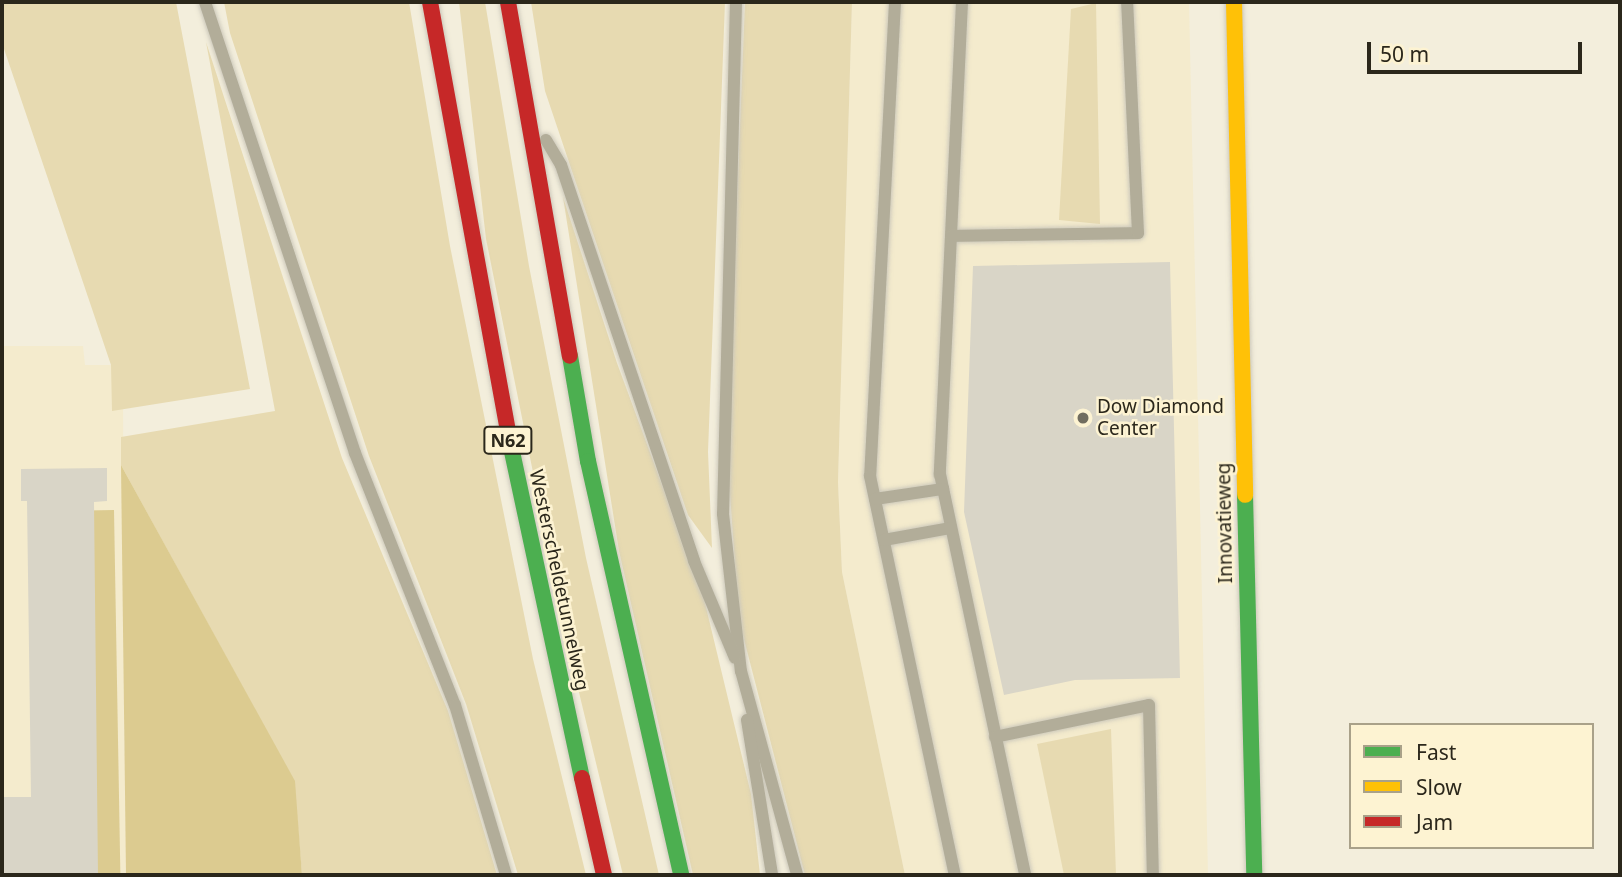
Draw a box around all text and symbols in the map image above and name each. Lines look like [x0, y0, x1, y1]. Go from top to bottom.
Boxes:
scale bar [1370, 28, 1585, 72]
text: 50 m [1380, 40, 1429, 68]
place label: Dow Diamond Center [1097, 396, 1224, 440]
marker: Dow Diamond Center [1075, 410, 1091, 426]
road number: N62 [482, 426, 534, 454]
street label: Innovatieweg [1213, 462, 1237, 584]
street label: Westerscheldetunnelweg [524, 467, 594, 693]
legend [1349, 723, 1594, 849]
text: Fast [1416, 738, 1456, 766]
text: Slow [1416, 773, 1462, 801]
text: Jam [1416, 808, 1453, 836]

